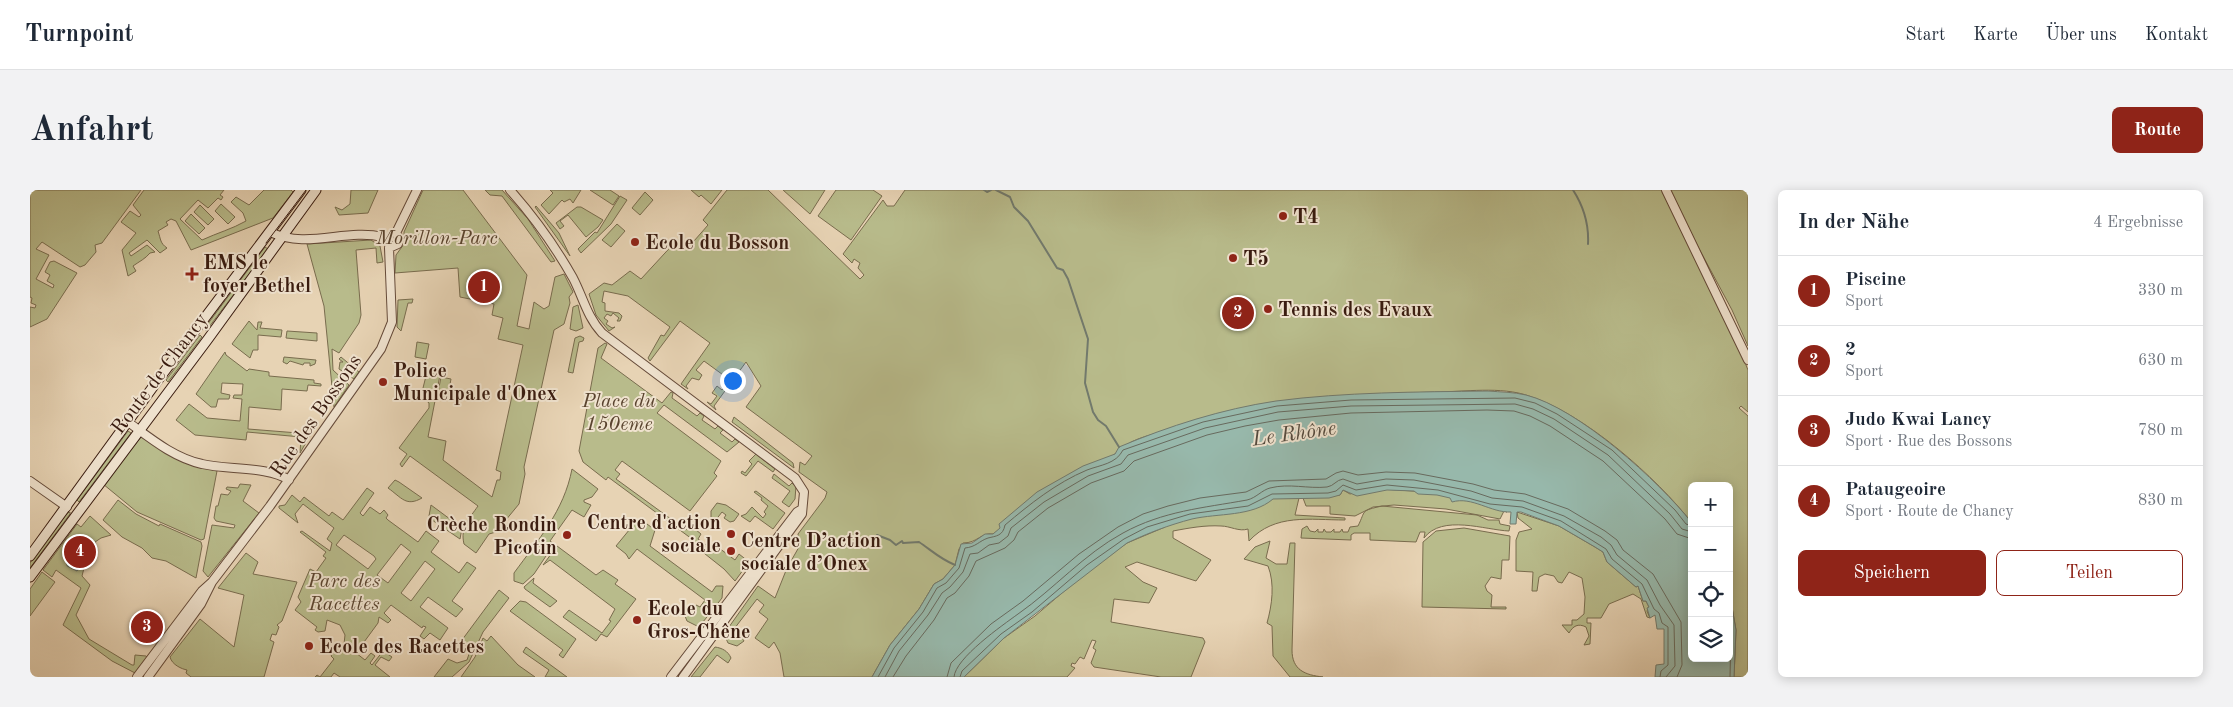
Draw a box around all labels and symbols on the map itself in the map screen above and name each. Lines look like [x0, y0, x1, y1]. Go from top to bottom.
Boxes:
place label: T4 [1293, 208, 1319, 228]
marker: T4 [1277, 210, 1289, 222]
park label: Morillon-Parc [375, 229, 498, 249]
place label: Ecole du Bosson [645, 234, 789, 254]
marker: Ecole du Bosson [629, 236, 641, 248]
place label: T5 [1243, 249, 1269, 270]
marker: T5 [1227, 252, 1239, 264]
place label: EMS le foyer Bethel [203, 254, 311, 297]
marker: EMS le foyer Bethel [185, 267, 199, 281]
pin: 1 [468, 268, 500, 306]
pin: 2 [1222, 294, 1254, 332]
place label: Tennis des Evaux [1278, 301, 1432, 321]
marker: Tennis des Evaux [1262, 303, 1274, 315]
street label: Route de Chancy [109, 309, 213, 439]
street label: Rue des Bossons [267, 351, 366, 481]
place label: Police Municipale d'Onex [393, 362, 557, 405]
your location [720, 368, 746, 394]
marker: Police Municipale d'Onex [377, 376, 389, 388]
park label: Place du 150eme [581, 392, 656, 435]
water label: Le Rhône [1250, 418, 1338, 451]
place label: Centre d'action sociale [587, 514, 721, 557]
place label: Crèche Rondin Picotin [426, 516, 557, 559]
marker: Centre d'action sociale [725, 528, 737, 540]
marker: Crèche Rondin Picotin [561, 529, 573, 541]
place label: Centre D’action sociale d’Onex [741, 532, 881, 575]
pin: 4 [64, 533, 96, 571]
marker: Centre D’action sociale d’Onex [725, 545, 737, 557]
park label: Parc des Racettes [307, 572, 380, 615]
place label: Ecole du Gros-Chêne [647, 600, 751, 643]
pin: 3 [131, 608, 163, 646]
marker: Ecole du Gros-Chêne [631, 614, 643, 626]
place label: Ecole des Racettes [319, 638, 484, 658]
marker: Ecole des Racettes [303, 640, 315, 652]

